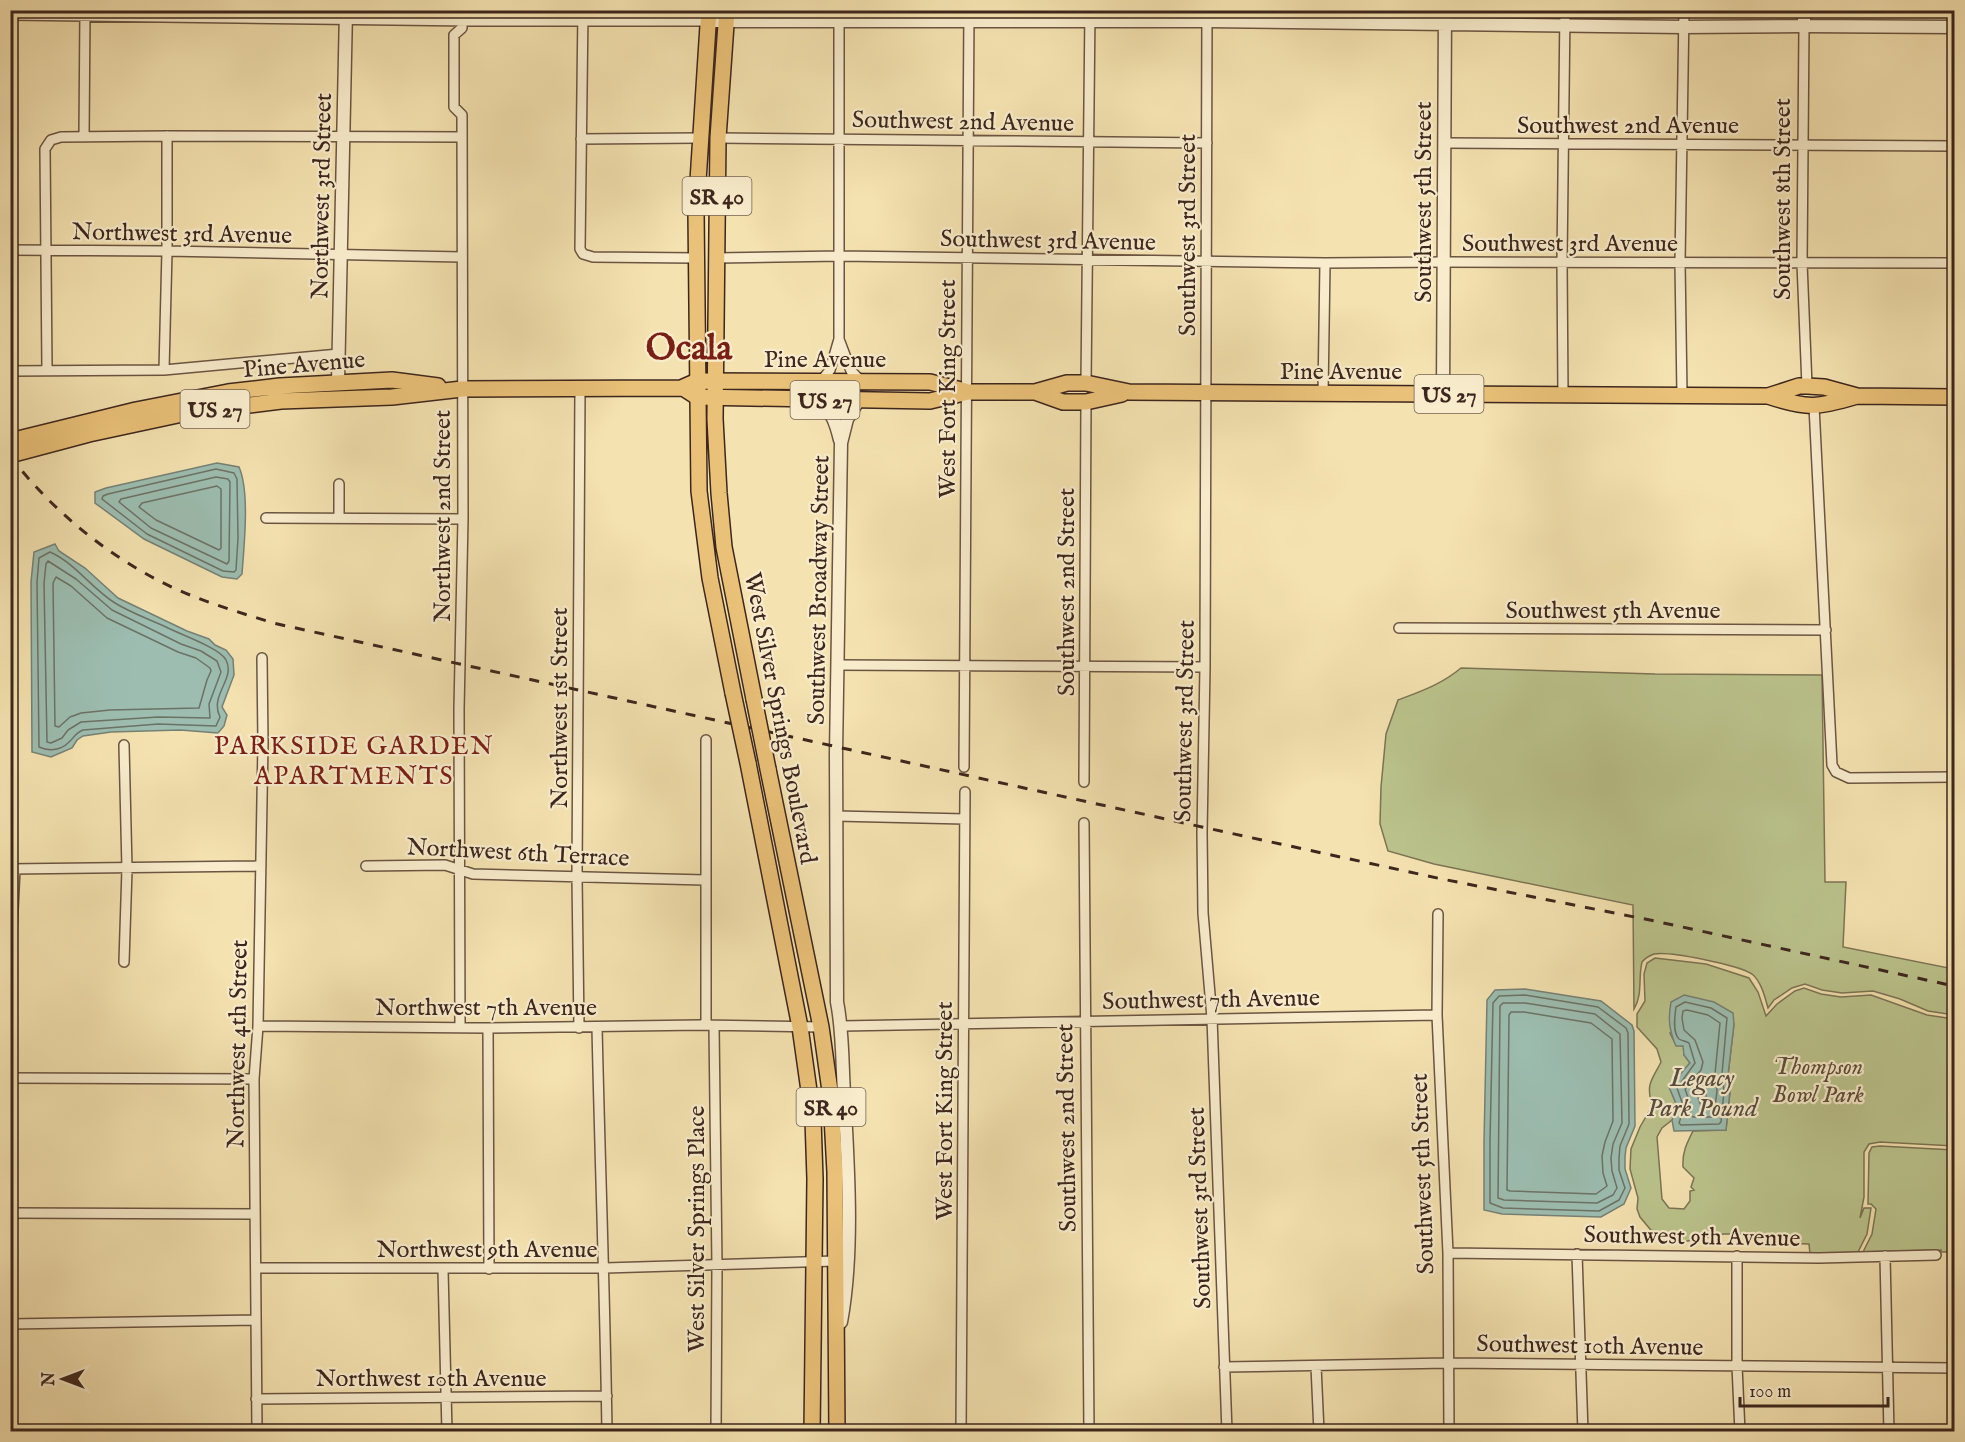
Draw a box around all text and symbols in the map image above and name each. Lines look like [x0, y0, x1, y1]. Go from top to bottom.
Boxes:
street label: Northwest 3rd Street [305, 93, 340, 299]
street label: Southwest 8th Street [1768, 98, 1799, 300]
street label: Southwest 5th Street [1409, 101, 1440, 303]
street label: Southwest 2nd Avenue [852, 105, 1074, 140]
street label: Southwest 2nd Avenue [1517, 111, 1739, 142]
street label: Southwest 3rd Street [1173, 134, 1204, 336]
road number: SR 40 [682, 177, 752, 215]
street label: Northwest 3rd Avenue [72, 217, 292, 252]
street label: Southwest 3rd Avenue [940, 224, 1156, 259]
street label: Southwest 3rd Avenue [1462, 229, 1678, 260]
street label: West Fort King Street [933, 279, 964, 499]
district label: Ocala [646, 326, 734, 372]
street label: Pine Avenue [242, 345, 367, 386]
street label: Pine Avenue [764, 345, 886, 376]
street label: Pine Avenue [1280, 357, 1402, 388]
road number: US 27 [1414, 375, 1484, 413]
road number: US 27 [790, 381, 860, 419]
road number: US 27 [180, 390, 250, 428]
street label: Northwest 2nd Street [428, 410, 459, 622]
street label: Southwest Broadway Street [802, 455, 837, 725]
street label: Southwest 2nd Street [1052, 488, 1083, 696]
street label: West Silver Springs Boulevard [736, 570, 823, 867]
street label: Southwest 5th Avenue [1505, 596, 1721, 627]
street label: Northwest 1st Street [545, 607, 576, 809]
street label: Southwest 3rd Street [1168, 620, 1203, 822]
district label: PARKSIDE GARDEN APARTMENTS [214, 730, 494, 793]
street label: Northwest 6th Terrace [406, 832, 630, 875]
street label: Northwest 4th Street [221, 939, 256, 1149]
street label: Southwest 7th Avenue [1102, 983, 1320, 1018]
street label: Northwest 7th Avenue [375, 993, 597, 1024]
street label: West Fort King Street [930, 1001, 961, 1221]
street label: Southwest 2nd Street [1050, 1023, 1085, 1233]
park label: Thompson Bowl Park [1772, 1052, 1864, 1111]
water label: Legacy Park Pound [1647, 1062, 1759, 1125]
street label: Southwest 5th Street [1404, 1073, 1443, 1275]
road number: SR 40 [796, 1088, 866, 1126]
street label: West Silver Springs Place [682, 1105, 713, 1353]
street label: Southwest 3rd Street [1181, 1106, 1220, 1310]
street label: Southwest 9th Avenue [1583, 1220, 1801, 1255]
street label: Northwest 9th Avenue [376, 1235, 598, 1266]
street label: Southwest 10th Avenue [1476, 1329, 1704, 1364]
north arrow [33, 1349, 93, 1409]
street label: Northwest 10th Avenue [315, 1364, 547, 1395]
scale bar [1740, 1370, 1888, 1408]
text: N [40, 1372, 60, 1387]
text: 100 m [1749, 1381, 1791, 1404]

